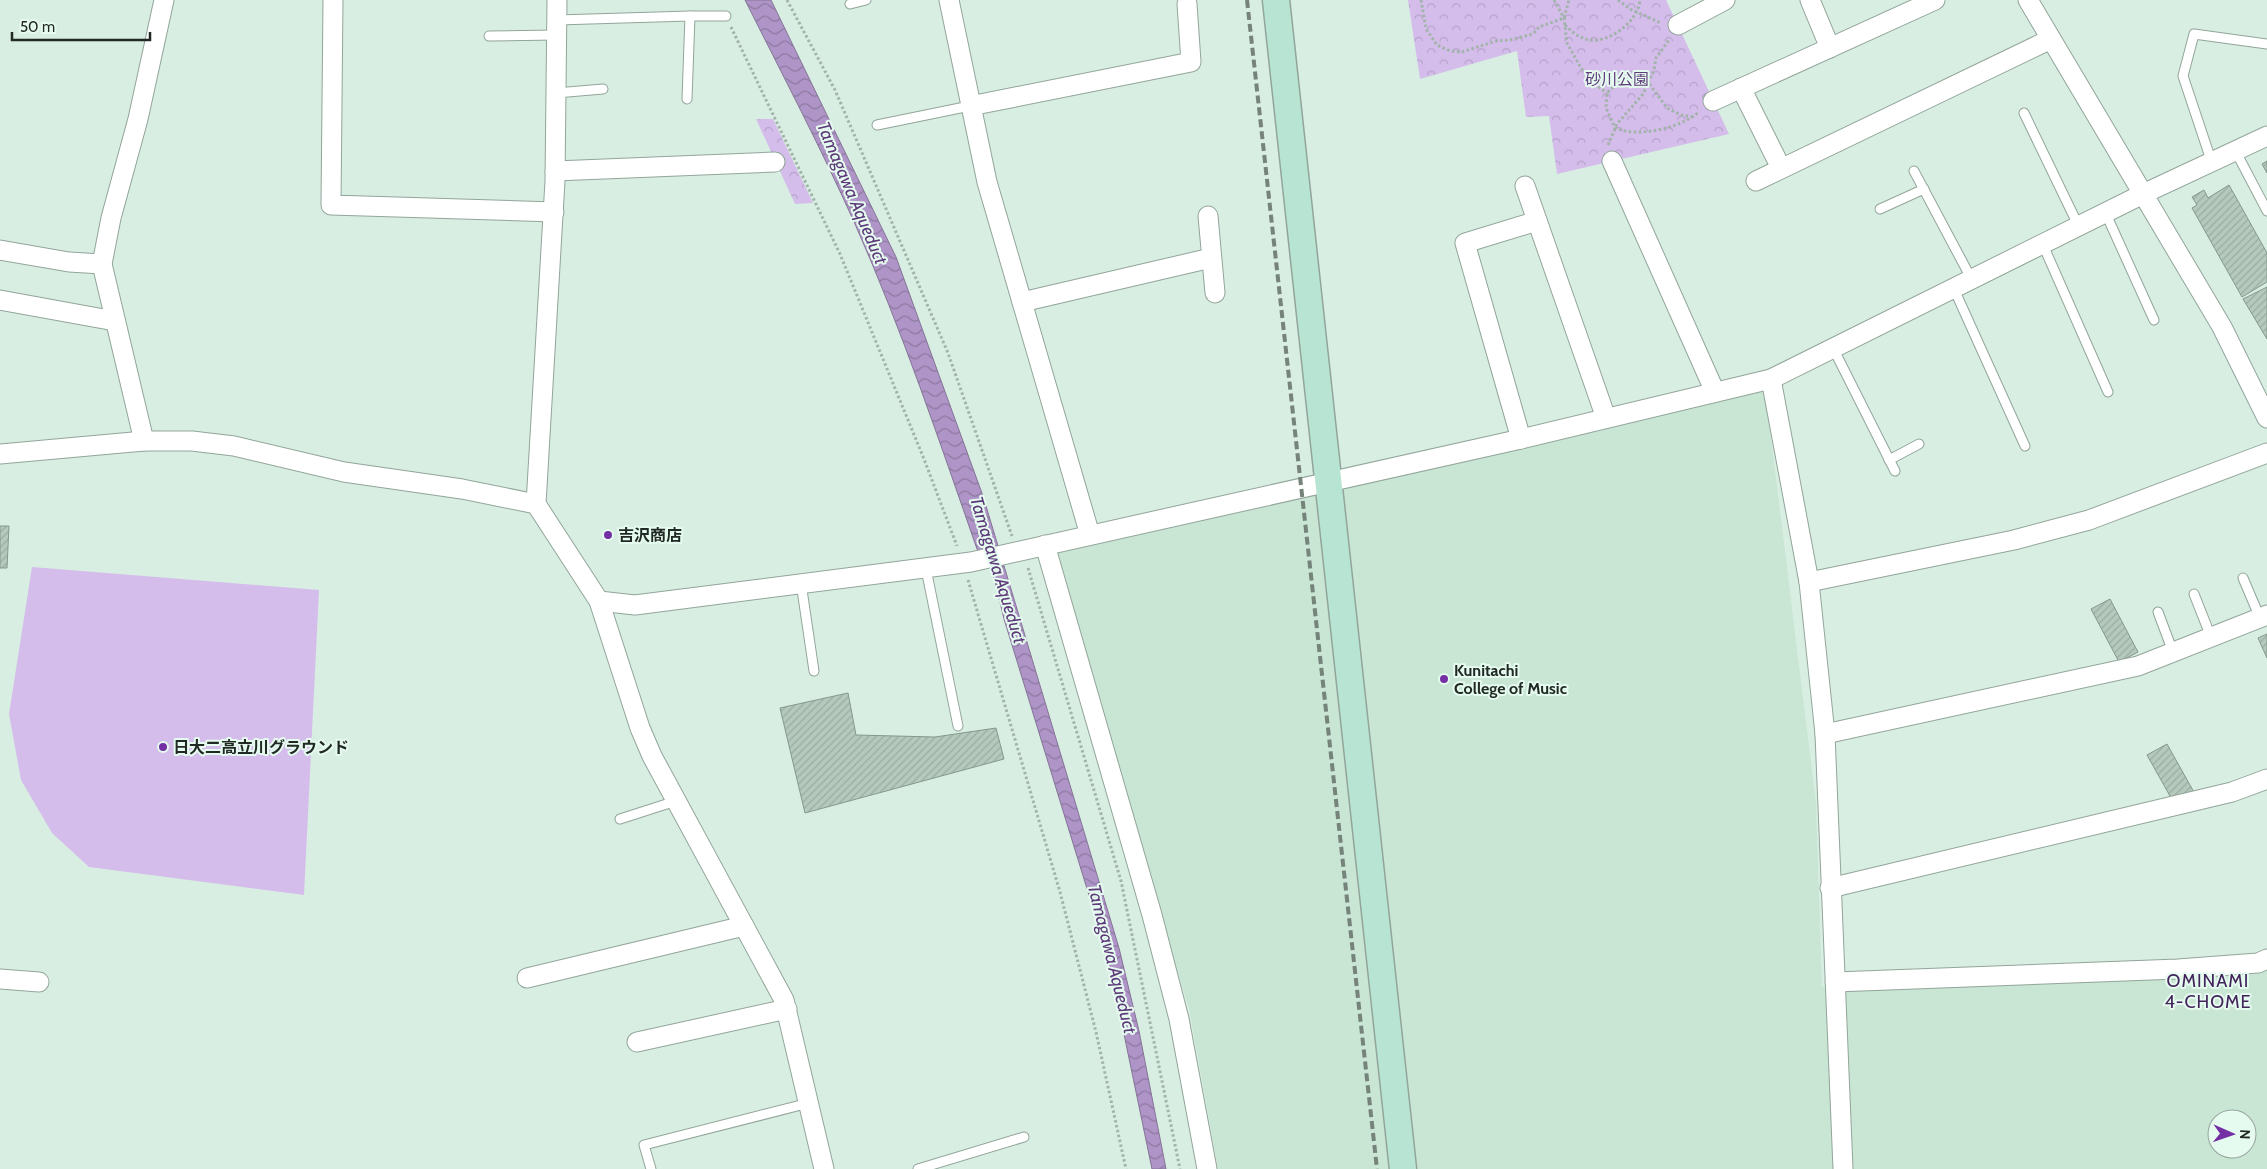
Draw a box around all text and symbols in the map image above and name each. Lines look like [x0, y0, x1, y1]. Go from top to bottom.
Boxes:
scale bar [12, 10, 150, 42]
text: 50 m [20, 18, 55, 36]
park label: 砂川公園 [1585, 70, 1649, 89]
water label: Tamagawa Aqueduct [812, 118, 892, 268]
water label: Tamagawa Aqueduct [965, 494, 1031, 647]
place label: 吉沢商店 [618, 526, 682, 545]
marker: 吉沢商店 [602, 529, 614, 541]
place label: Kunitachi College of Music [1454, 661, 1567, 698]
marker: Kunitachi College of Music [1438, 673, 1450, 685]
place label: 日大二高立川グラウンド [173, 738, 349, 757]
marker: 日大二高立川グラウンド [157, 741, 169, 753]
water label: Tamagawa Aqueduct [1083, 882, 1141, 1036]
district label: OMINAMI 4-CHOME [2164, 970, 2252, 1013]
north arrow [2207, 1109, 2257, 1159]
text: N [2236, 1129, 2254, 1140]

